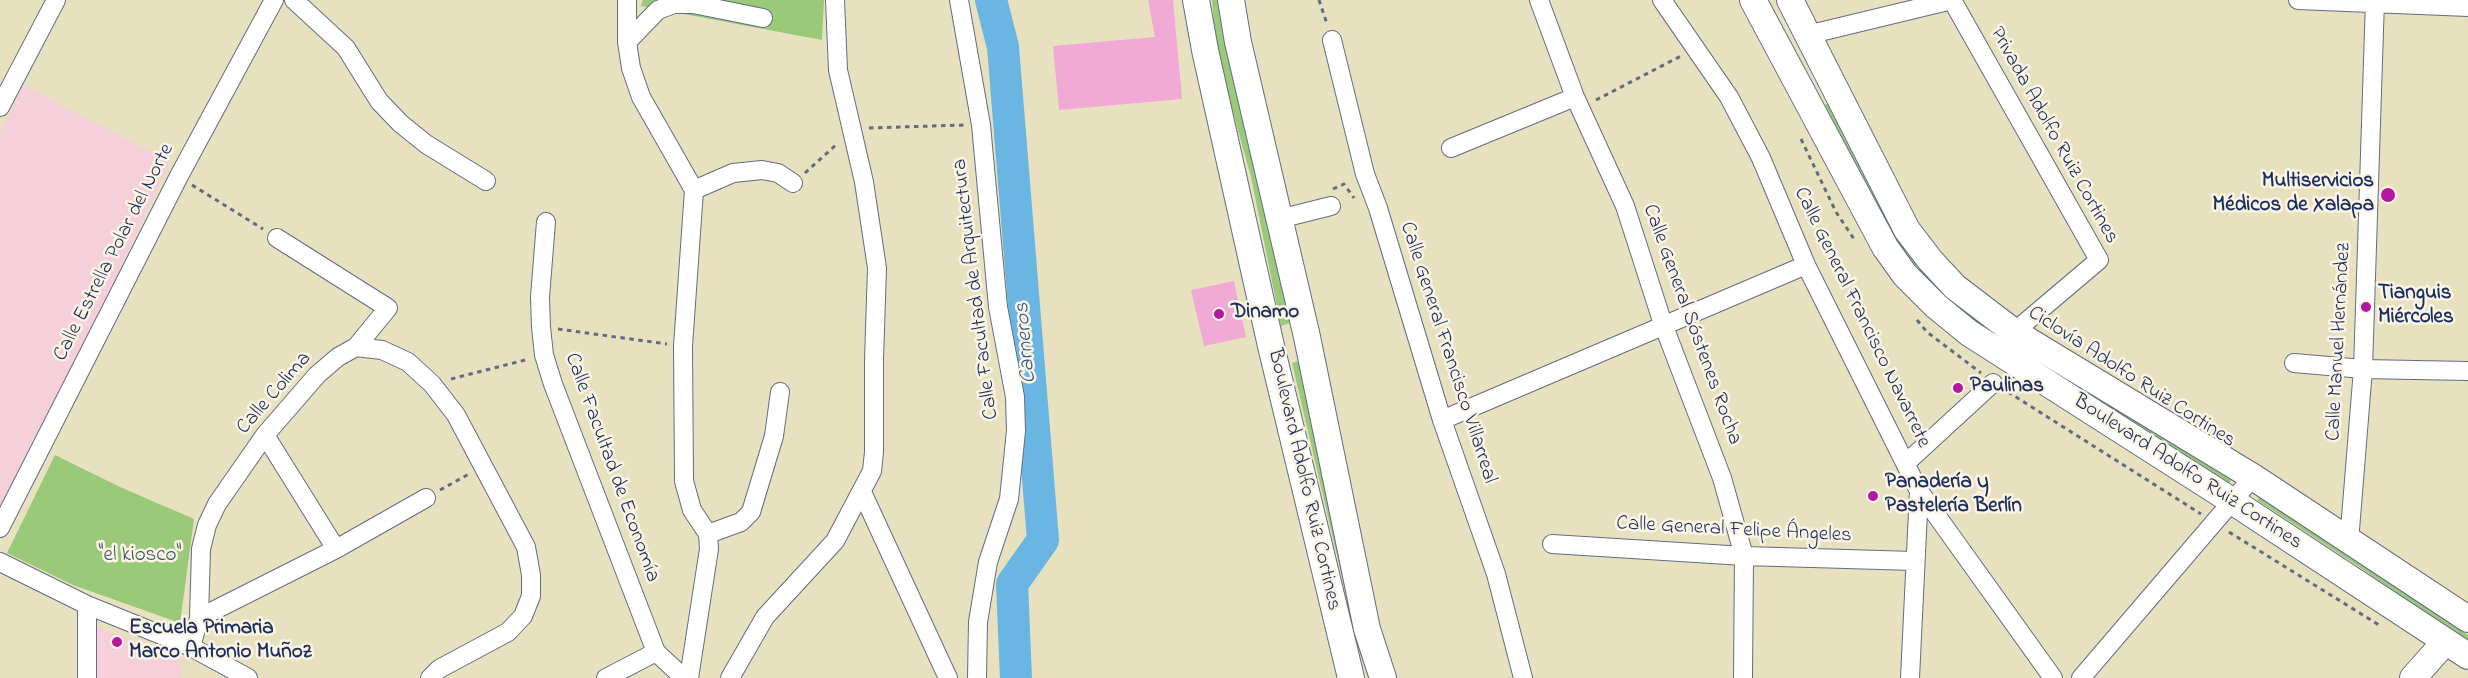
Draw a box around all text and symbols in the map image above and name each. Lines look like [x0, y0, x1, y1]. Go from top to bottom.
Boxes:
street label: Privada Adolfo Ruiz Cortines [1983, 23, 2123, 249]
street label: Calle Estrella Polar del Norte [49, 140, 181, 366]
street label: Calle Facultad de Arquitectura [948, 157, 1006, 421]
place label: Multiservicios Médicos de Xalapa [2213, 170, 2374, 220]
street label: Calle General Francisco Navarrete [1787, 184, 1935, 452]
marker: Multiservicios Médicos de Xalapa [2379, 186, 2397, 204]
street label: Calle General Sóstenes Rocha [1636, 201, 1746, 449]
street label: Calle General Francisco Villarreal [1393, 219, 1501, 487]
street label: Calle Manuel Hernández [2322, 242, 2358, 442]
place label: Tianguis Miércoles [2378, 282, 2454, 332]
marker: Tianguis Miércoles [2359, 300, 2373, 314]
place label: Dinamo [1231, 301, 1299, 327]
street label: Ciclovía Adolfo Ruiz Cortines [2022, 301, 2240, 455]
water label: Carneros [1010, 302, 1044, 384]
marker: Dinamo [1212, 307, 1226, 321]
street label: Calle Colima [232, 347, 318, 441]
street label: Boulevard Adolfo Ruiz Cortines [1261, 347, 1345, 613]
street label: Calle Facultad de Economía [558, 350, 664, 586]
place label: Paulinas [1970, 375, 2044, 401]
marker: Paulinas [1951, 381, 1965, 395]
street label: Boulevard Adolfo Ruiz Cortines [2068, 390, 2306, 556]
place label: Panadería y Pastelería Berlín [1885, 471, 2022, 521]
marker: Panadería y Pastelería Berlín [1866, 489, 1880, 503]
street label: Calle General Felipe Ángeles [1616, 512, 1852, 550]
park label: "el kiosco" [99, 544, 181, 570]
place label: Escuela Primaria Marco Antonio Muñoz [129, 617, 311, 667]
marker: Escuela Primaria Marco Antonio Muñoz [110, 635, 124, 649]

